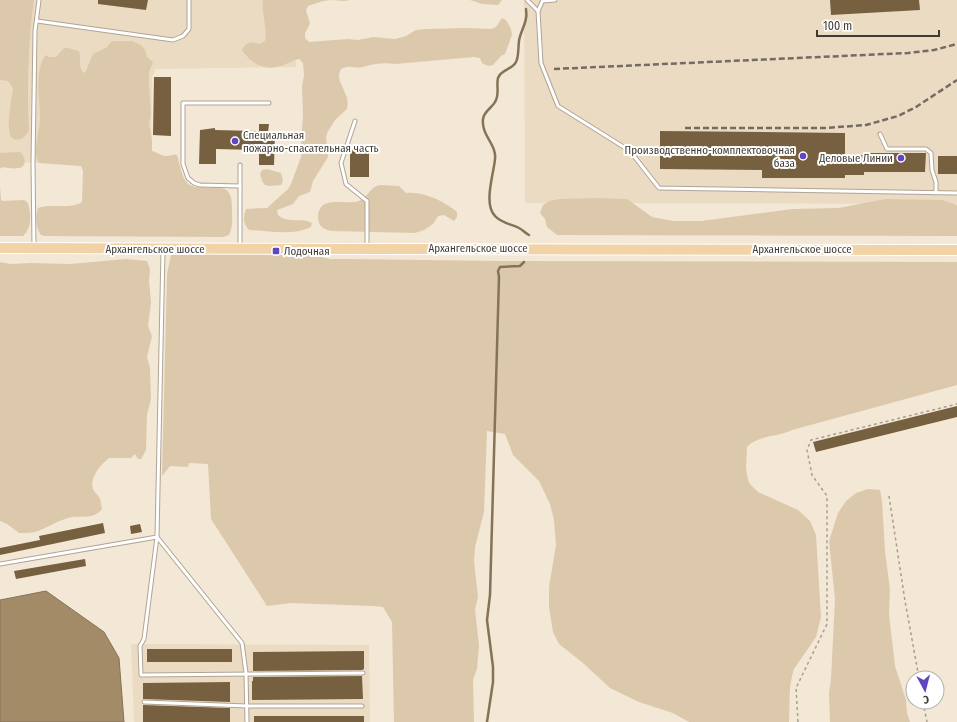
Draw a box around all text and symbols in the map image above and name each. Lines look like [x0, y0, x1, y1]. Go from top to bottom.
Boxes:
scale bar [817, 12, 939, 38]
text: 100 m [823, 19, 852, 33]
place label: Специальная пожарно-спасательная часть [243, 129, 379, 155]
marker: Специальная пожарно-спасательная часть [230, 136, 240, 146]
place label: Производственно-комплектовочная база [625, 144, 795, 170]
marker: Производственно-комплектовочная база [798, 151, 808, 161]
place label: Деловые Линии [818, 152, 893, 165]
marker: Деловые Линии [896, 153, 906, 163]
street label: Архангельское шоссе [428, 242, 528, 255]
street label: Архангельское шоссе [105, 243, 205, 256]
street label: Архангельское шоссе [752, 243, 852, 256]
place label: Лодочная [284, 245, 330, 258]
marker: Лодочная [271, 246, 281, 256]
north arrow [905, 670, 945, 710]
text: С [922, 693, 930, 706]

